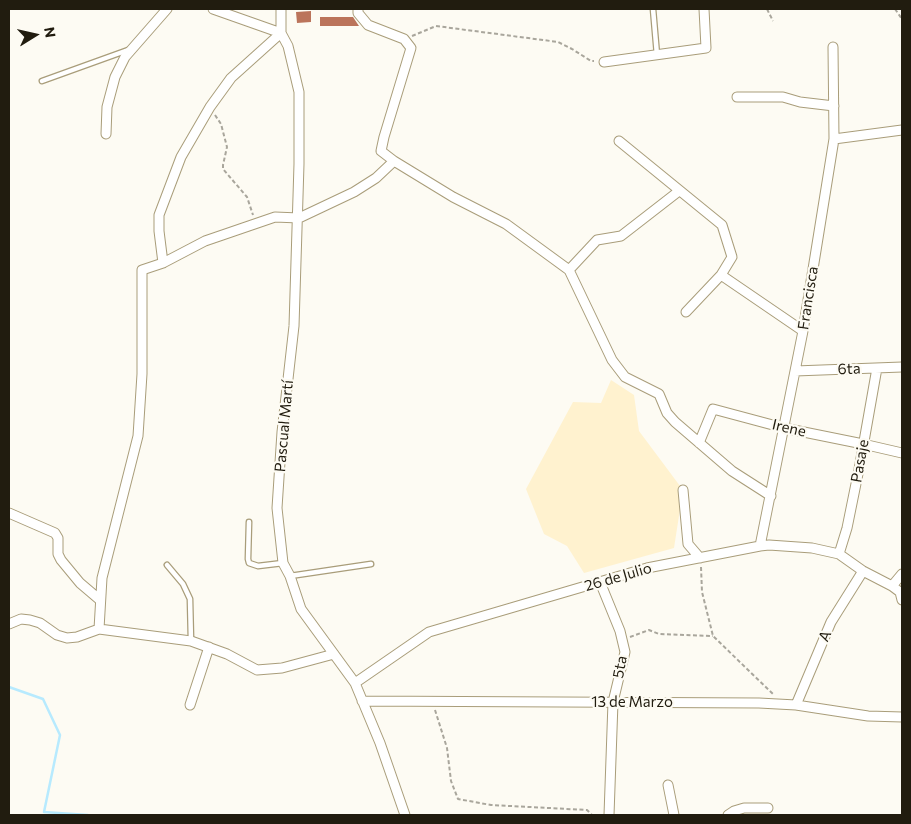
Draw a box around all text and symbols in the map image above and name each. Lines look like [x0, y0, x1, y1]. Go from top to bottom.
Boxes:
north arrow [10, 10, 60, 60]
text: N [41, 26, 60, 39]
street label: Francisca [794, 265, 822, 331]
street label: 6ta [837, 360, 861, 378]
street label: Pascual Martí [271, 379, 297, 473]
street label: Irene [770, 415, 808, 441]
street label: Pasaje [847, 438, 873, 484]
street label: 26 de Julio [582, 559, 654, 595]
street label: A [815, 628, 835, 644]
street label: 5ta [609, 654, 631, 680]
street label: 13 de Marzo [591, 693, 673, 711]

